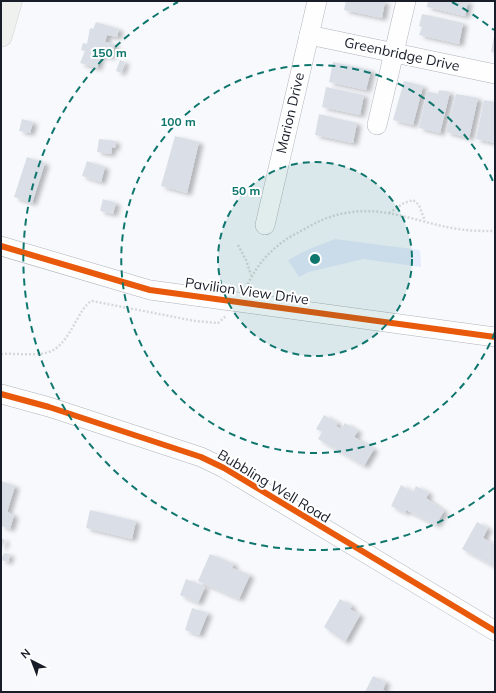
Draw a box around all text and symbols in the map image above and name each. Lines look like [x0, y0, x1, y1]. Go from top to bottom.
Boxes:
street label: Greenbridge Drive [343, 33, 461, 75]
text: 150 m [91, 45, 127, 60]
street label: Marion Drive [272, 71, 308, 155]
text: 100 m [160, 114, 196, 129]
text: 50 m [232, 183, 260, 198]
centre of rings [308, 252, 322, 266]
street label: Pavilion View Drive [184, 273, 310, 309]
street label: Bubbling Well Road [214, 445, 334, 527]
north arrow [12, 641, 52, 681]
text: N [18, 646, 33, 662]

